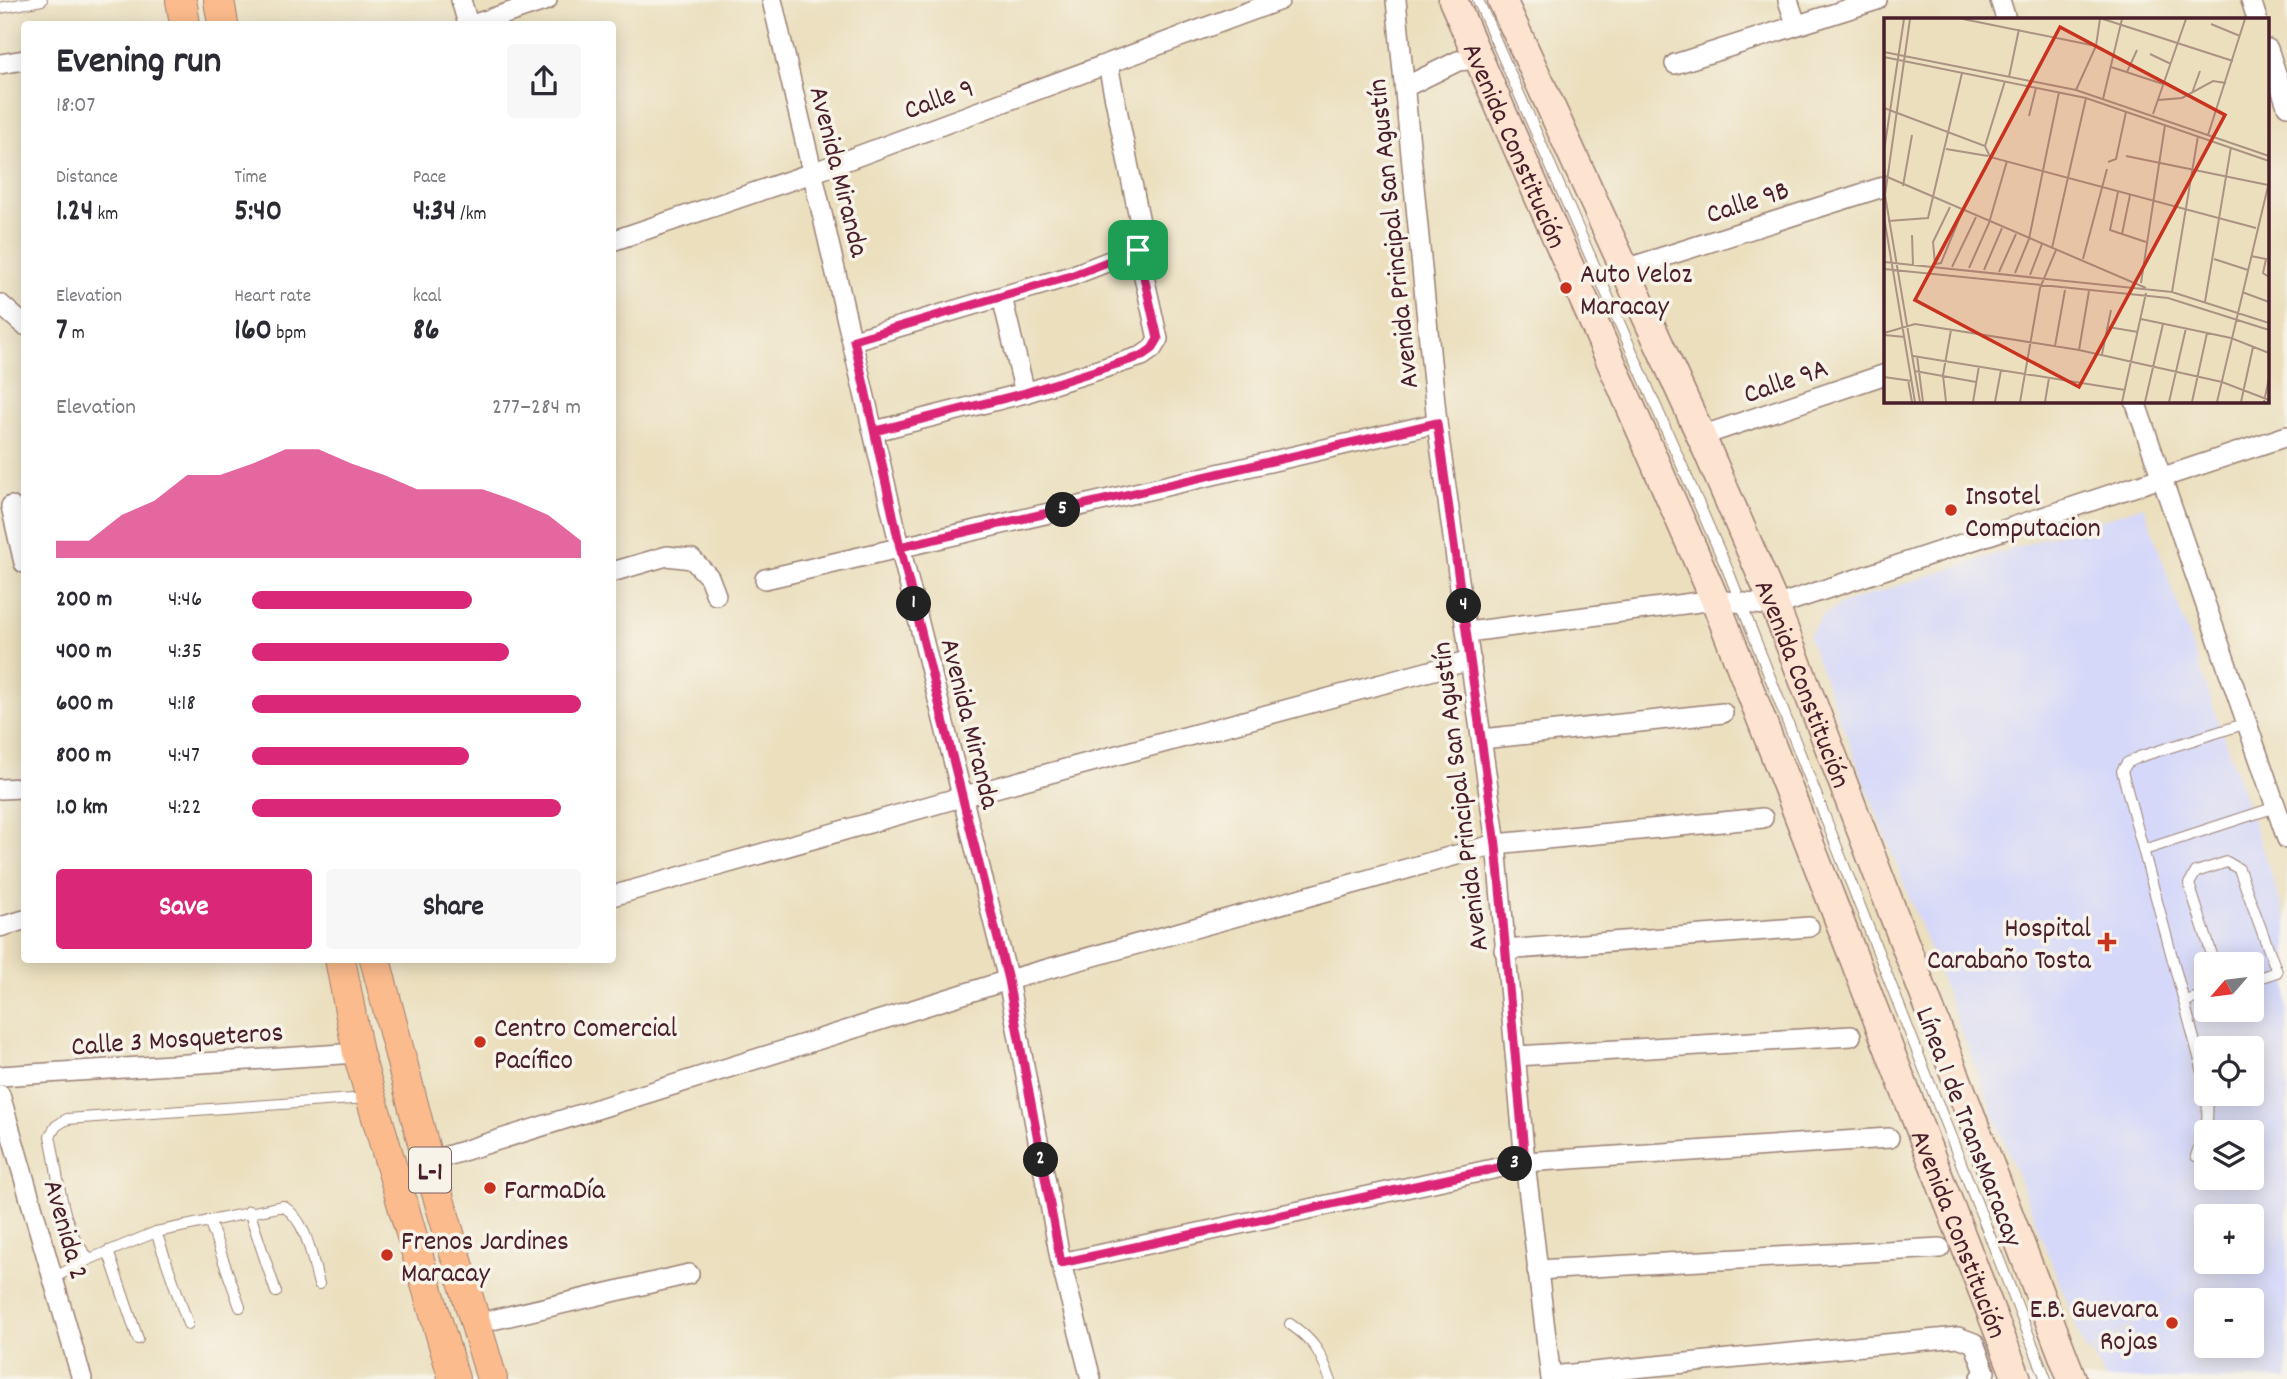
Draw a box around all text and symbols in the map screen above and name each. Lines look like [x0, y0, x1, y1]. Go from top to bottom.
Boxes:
inset map [1884, 18, 2270, 402]
text: Evening run [56, 36, 221, 91]
street label: Avenida Constitución [1449, 38, 1574, 256]
button: share [507, 44, 581, 118]
street label: Calle 9 [899, 71, 980, 133]
street label: Avenida Principal San Agustín [1360, 77, 1432, 390]
street label: Avenida Miranda [796, 83, 877, 262]
text: 18:07 [56, 90, 95, 123]
text: Distance [56, 165, 118, 192]
text: Time [234, 165, 267, 192]
text: Pace [413, 165, 446, 192]
street label: Calle 9B [1702, 173, 1795, 237]
text: 1.24 [56, 192, 93, 235]
text: 5:40 [234, 192, 282, 235]
text: 4:34 [413, 192, 456, 235]
text: km [93, 202, 118, 229]
text: /km [456, 202, 486, 229]
pin [1108, 220, 1168, 280]
icon: arrive [1119, 231, 1157, 269]
place label: Auto Veloz Maracay [1580, 257, 1692, 329]
marker: Auto Veloz Maracay [1558, 280, 1574, 296]
text: Elevation [56, 284, 122, 311]
text: Heart rate [234, 284, 311, 311]
text: kcal [413, 284, 442, 311]
text: 7 [56, 311, 68, 354]
text: 160 [234, 311, 272, 354]
text: 86 [413, 311, 439, 354]
text: m [68, 321, 85, 348]
text: bpm [272, 321, 306, 348]
street label: Calle 9A [1739, 351, 1834, 417]
text: Elevation [56, 392, 136, 425]
text: 277–284 m [492, 392, 581, 425]
place label: Insotel Computacion [1965, 479, 2101, 551]
pin: 5 [1046, 492, 1080, 528]
text: 5 [1058, 496, 1067, 523]
marker: Insotel Computacion [1943, 502, 1959, 518]
street label: Avenida Constitución [1741, 574, 1858, 795]
text: 200 m [56, 584, 112, 617]
text: 4:46 [168, 584, 202, 617]
pin: 1 [897, 586, 932, 622]
pin: 4 [1446, 588, 1482, 624]
text: 1 [911, 590, 916, 617]
text: 4 [1460, 592, 1467, 619]
street label: Avenida Miranda [927, 635, 1008, 814]
text: 400 m [56, 636, 112, 669]
text: 4:35 [168, 636, 202, 669]
street label: Avenida Principal San Agustín [1424, 639, 1502, 953]
text: 600 m [56, 688, 113, 721]
text: 4:18 [168, 688, 196, 721]
text: 800 m [56, 740, 111, 773]
text: 4:47 [168, 740, 200, 773]
text: 1.0 km [56, 792, 108, 825]
text: 4:22 [168, 792, 201, 825]
button: Save [56, 869, 312, 949]
button: Share [326, 869, 581, 949]
place label: Hospital Carabaño Tosta [1927, 911, 2092, 983]
marker: Hospital Carabaño Tosta [2097, 932, 2117, 952]
north arrow [2194, 952, 2264, 1022]
map controls [2194, 952, 2264, 1358]
street label: Línea 1 de TransMaracay [1902, 1002, 2031, 1254]
place label: Centro Comercial Pacífico [494, 1011, 677, 1083]
street label: Calle 3 Mosqueteros [70, 1015, 285, 1069]
marker: Centro Comercial Pacífico [472, 1034, 488, 1050]
button: locate [2194, 1036, 2264, 1106]
button: layers [2194, 1120, 2264, 1190]
street label: Avenida Constitución [1897, 1125, 2014, 1345]
pin: 2 [1024, 1142, 1058, 1178]
text: 2 [1036, 1146, 1045, 1173]
pin: 3 [1498, 1146, 1532, 1182]
road number: L-1 [409, 1148, 451, 1192]
text: 3 [1510, 1150, 1519, 1177]
place label: FarmaDía [504, 1173, 606, 1213]
street label: Avenida 2 [30, 1176, 97, 1285]
marker: FarmaDía [482, 1180, 498, 1196]
button: + [2194, 1204, 2264, 1274]
place label: Frenos Jardines Maracay [401, 1224, 569, 1296]
marker: Frenos Jardines Maracay [379, 1247, 395, 1263]
button: − [2194, 1288, 2264, 1358]
place label: E.B. Guevara Rojas [2029, 1292, 2159, 1364]
marker: E.B. Guevara Rojas [2164, 1315, 2180, 1331]

